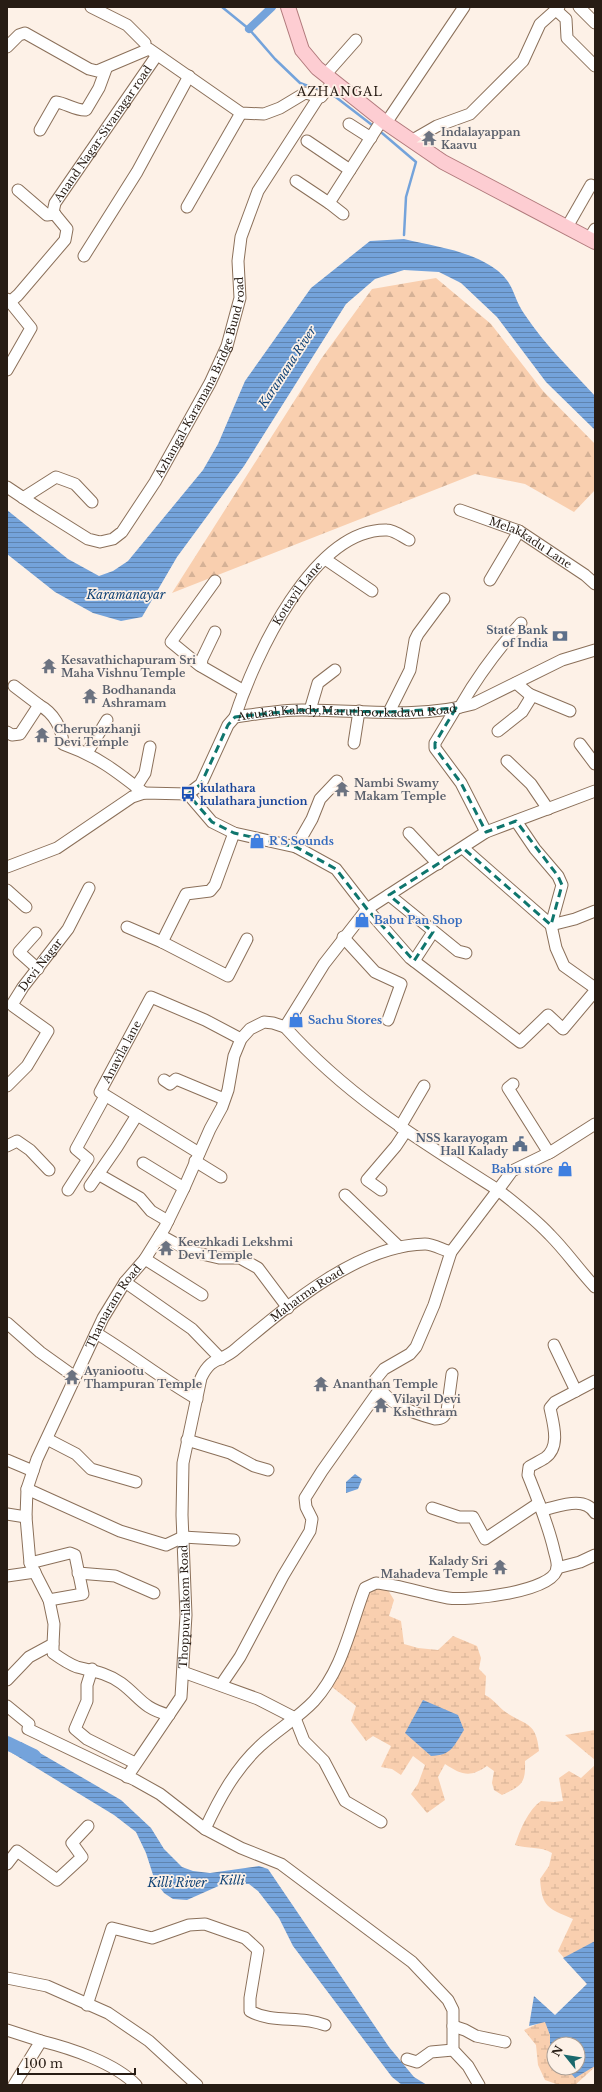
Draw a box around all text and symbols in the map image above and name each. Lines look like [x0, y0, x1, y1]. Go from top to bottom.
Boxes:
street label: Anand Nagar-Sivanagar road [50, 62, 155, 205]
district label: AZHANGAL [296, 84, 383, 99]
place label: Indalayappan Kaavu [441, 125, 521, 152]
temple icon: Indalayappan Kaavu [420, 129, 438, 147]
street label: Azhangal-Karamana Bridge Bund road [151, 276, 247, 481]
water label: Karamana River [254, 323, 319, 411]
street label: Melakkadu Lane [487, 514, 575, 571]
street label: Kottayil Lane [270, 559, 325, 628]
water label: Karamanayar [86, 587, 166, 602]
place label: State Bank of India [486, 623, 549, 650]
bank icon: State Bank of India [551, 627, 569, 645]
place label: Kesavathichapuram Sri Maha Vishnu Temple [61, 653, 196, 680]
temple icon: Kesavathichapuram Sri Maha Vishnu Temple [40, 657, 58, 675]
place label: Bodhananda Ashramam [101, 683, 177, 710]
temple icon: Bodhananda Ashramam [81, 687, 99, 705]
street label: Attukal,Kalady,Maruthoorkadavu Road [235, 701, 458, 724]
place label: Cherupazhanji Devi Temple [54, 722, 141, 749]
temple icon: Cherupazhanji Devi Temple [33, 726, 51, 744]
place label: Nambi Swamy Makam Temple [354, 776, 447, 803]
temple icon: Nambi Swamy Makam Temple [333, 780, 351, 798]
place label: kulathara kulathara junction [200, 781, 307, 808]
bus stop icon: kulathara kulathara junction [179, 785, 197, 803]
shop icon: R S Sounds [248, 832, 266, 850]
place label: R S Sounds [269, 834, 334, 848]
shop icon: Babu Pan Shop [353, 911, 371, 929]
place label: Babu Pan Shop [374, 913, 463, 927]
street label: Devi Nagar [15, 935, 66, 994]
shop icon: Sachu Stores [287, 1011, 305, 1029]
place label: Sachu Stores [308, 1013, 382, 1027]
street label: Anavila lane [99, 1018, 144, 1086]
place label: NSS karayogam Hall Kalady [416, 1131, 509, 1158]
public building icon: NSS karayogam Hall Kalady [511, 1135, 529, 1153]
shop icon: Babu store [556, 1160, 574, 1178]
place label: Babu store [491, 1162, 554, 1176]
place label: Keezhkadi Lekshmi Devi Temple [178, 1235, 293, 1262]
temple icon: Keezhkadi Lekshmi Devi Temple [157, 1239, 175, 1257]
street label: Thamaram Road [83, 1261, 145, 1351]
street label: Mahatma Road [267, 1264, 347, 1325]
place label: Ayaniootu Thampuran Temple [83, 1364, 203, 1391]
temple icon: Ayaniootu Thampuran Temple [63, 1368, 81, 1386]
temple icon: Ananthan Temple [312, 1375, 330, 1393]
place label: Ananthan Temple [332, 1377, 439, 1391]
place label: Vilayil Devi Kshethram [392, 1392, 461, 1419]
temple icon: Vilayil Devi Kshethram [372, 1396, 390, 1414]
street label: Thoppuvilakom Road [176, 1544, 193, 1669]
place label: Kalady Sri Mahadeva Temple [381, 1554, 489, 1581]
temple icon: Kalady Sri Mahadeva Temple [491, 1558, 509, 1576]
water label: Killi [218, 1872, 246, 1888]
water label: Killi River [146, 1875, 207, 1890]
north arrow [546, 2036, 586, 2076]
text: N [549, 2042, 566, 2059]
scale bar [18, 2050, 135, 2076]
text: 100 m [24, 2056, 63, 2071]

